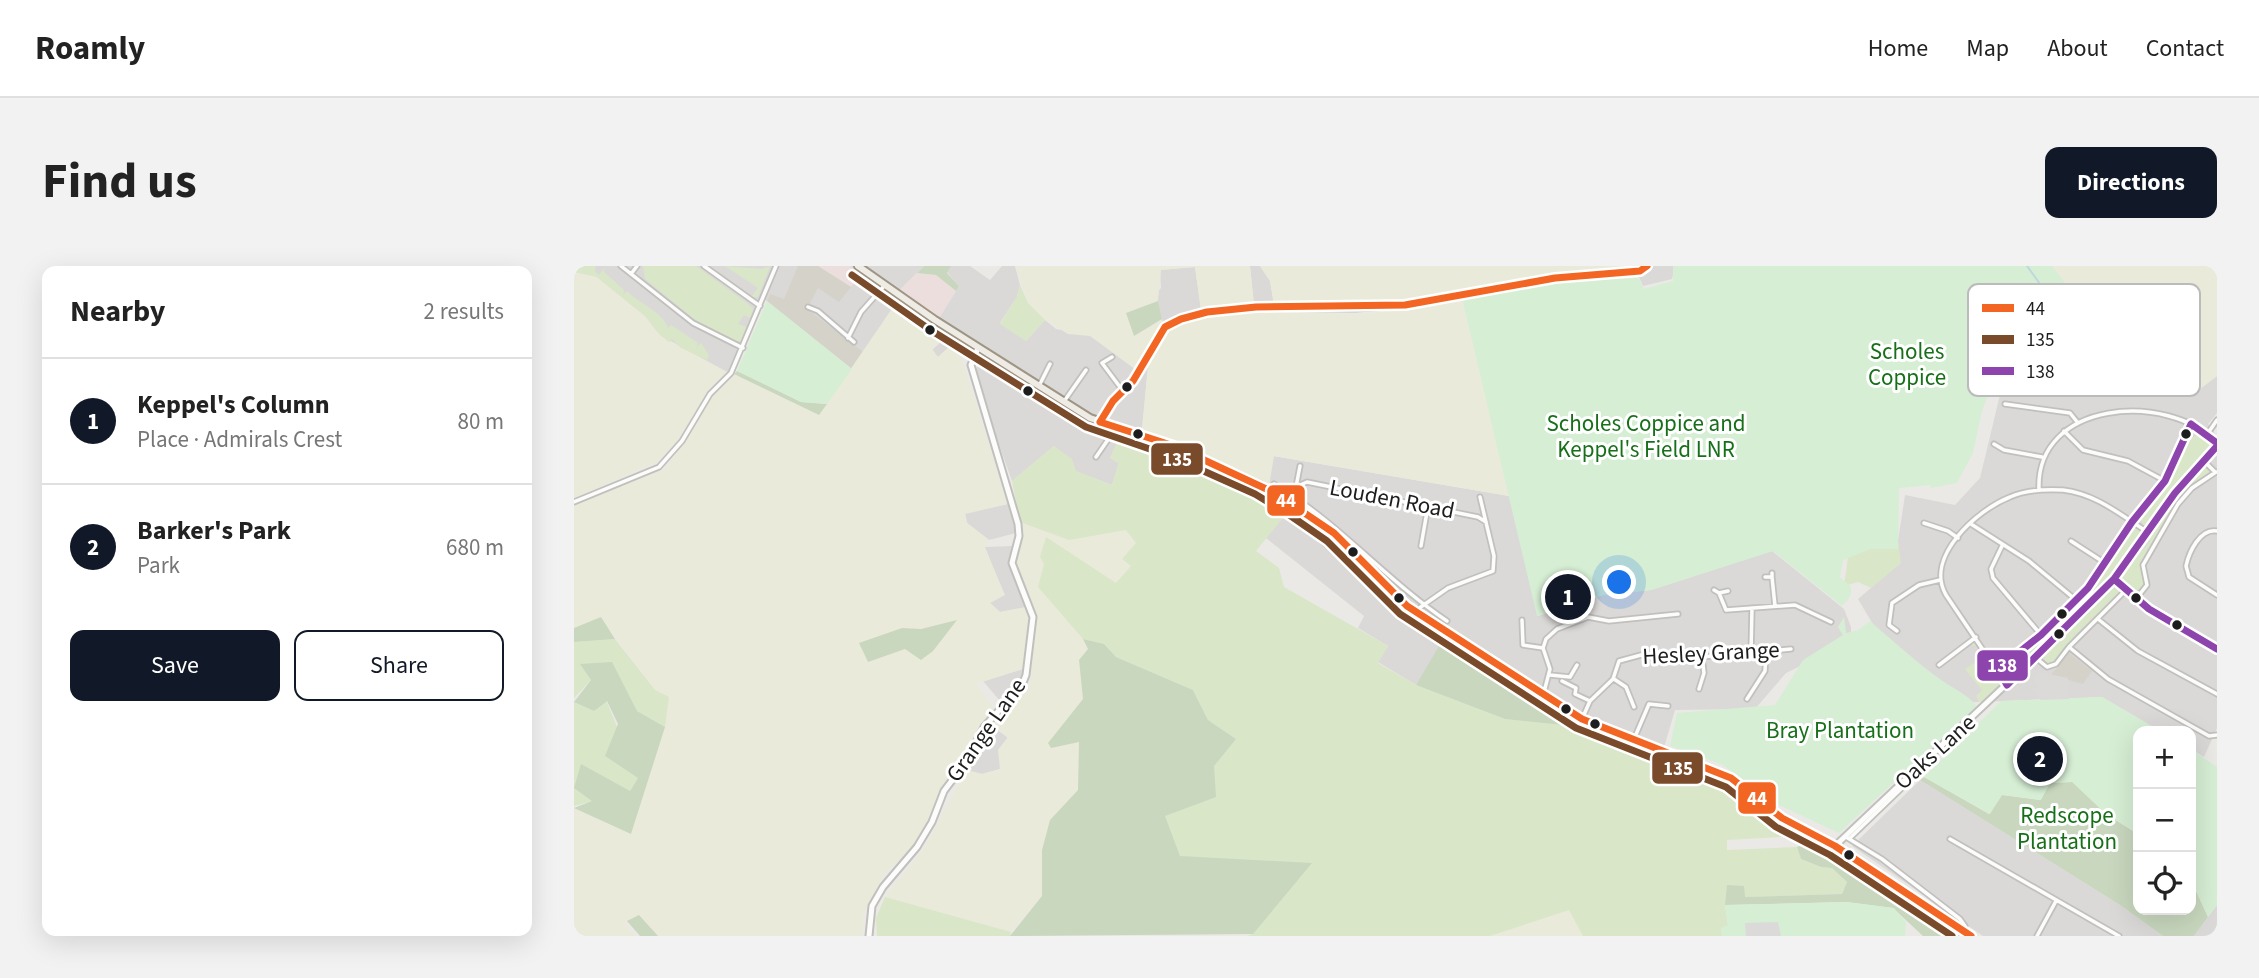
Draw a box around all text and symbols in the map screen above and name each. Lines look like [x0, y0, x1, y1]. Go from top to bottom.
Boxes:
text: Roamly [35, 25, 145, 72]
text: Home [1868, 31, 1928, 66]
text: Map [1966, 31, 2009, 66]
text: About [2047, 31, 2108, 66]
text: Contact [2146, 31, 2224, 66]
text: Find us [42, 147, 197, 217]
button: Directions [2045, 147, 2217, 218]
legend [1968, 284, 2200, 396]
text: Nearby [70, 290, 165, 333]
text: 2 results [424, 295, 504, 328]
text: 44 [2026, 296, 2045, 323]
unlabelled marker [923, 323, 937, 337]
text: 135 [2026, 327, 2054, 354]
park label: Scholes Coppice [1868, 335, 1946, 394]
text: 138 [2026, 359, 2054, 386]
unlabelled marker [1120, 380, 1134, 394]
unlabelled marker [1021, 384, 1035, 398]
text: Keppel's Column [137, 386, 330, 423]
text: 1 [87, 405, 99, 438]
text: 80 m [457, 405, 504, 438]
park label: Scholes Coppice and Keppel's Field LNR [1547, 407, 1746, 466]
text: Place · Admirals Crest [137, 423, 342, 456]
unlabelled marker [1131, 427, 1145, 441]
unlabelled marker [2179, 427, 2193, 441]
line badge: 135 [1150, 442, 1204, 476]
text: 135 [1162, 447, 1192, 474]
street label: Louden Road [1327, 471, 1457, 527]
line badge: 44 [1266, 484, 1306, 517]
text: 44 [1276, 488, 1296, 515]
text: Barker's Park [137, 512, 291, 549]
text: 2 [87, 531, 99, 564]
text: 680 m [446, 531, 504, 564]
unlabelled marker [1346, 545, 1360, 559]
text: Park [137, 549, 180, 582]
your location [1602, 565, 1636, 599]
pin: 1 [1545, 571, 1591, 623]
unlabelled marker [1392, 591, 1406, 605]
unlabelled marker [2129, 591, 2143, 605]
unlabelled marker [2055, 607, 2069, 621]
unlabelled marker [2170, 618, 2184, 632]
unlabelled marker [2052, 627, 2066, 641]
button: Save [70, 630, 280, 701]
button: Share [294, 630, 504, 701]
street label: Hesley Grange [1642, 633, 1780, 673]
line badge: 138 [1976, 649, 2029, 682]
text: 138 [1987, 653, 2017, 680]
street label: Grange Lane [938, 671, 1034, 789]
unlabelled marker [1559, 702, 1573, 716]
street label: Oaks Lane [1887, 707, 1983, 797]
park label: Bray Plantation [1766, 714, 1914, 747]
unlabelled marker [1588, 717, 1602, 731]
map controls [2133, 726, 2196, 915]
button: + [2133, 726, 2196, 789]
pin: 2 [2017, 733, 2063, 785]
line badge: 135 [1651, 751, 1704, 785]
text: 135 [1663, 756, 1693, 783]
line badge: 44 [1737, 781, 1777, 815]
text: 44 [1747, 786, 1767, 813]
button: − [2133, 789, 2196, 852]
park label: Redscope Plantation [2017, 799, 2117, 858]
unlabelled marker [1842, 848, 1856, 862]
button: locate [2133, 852, 2196, 915]

